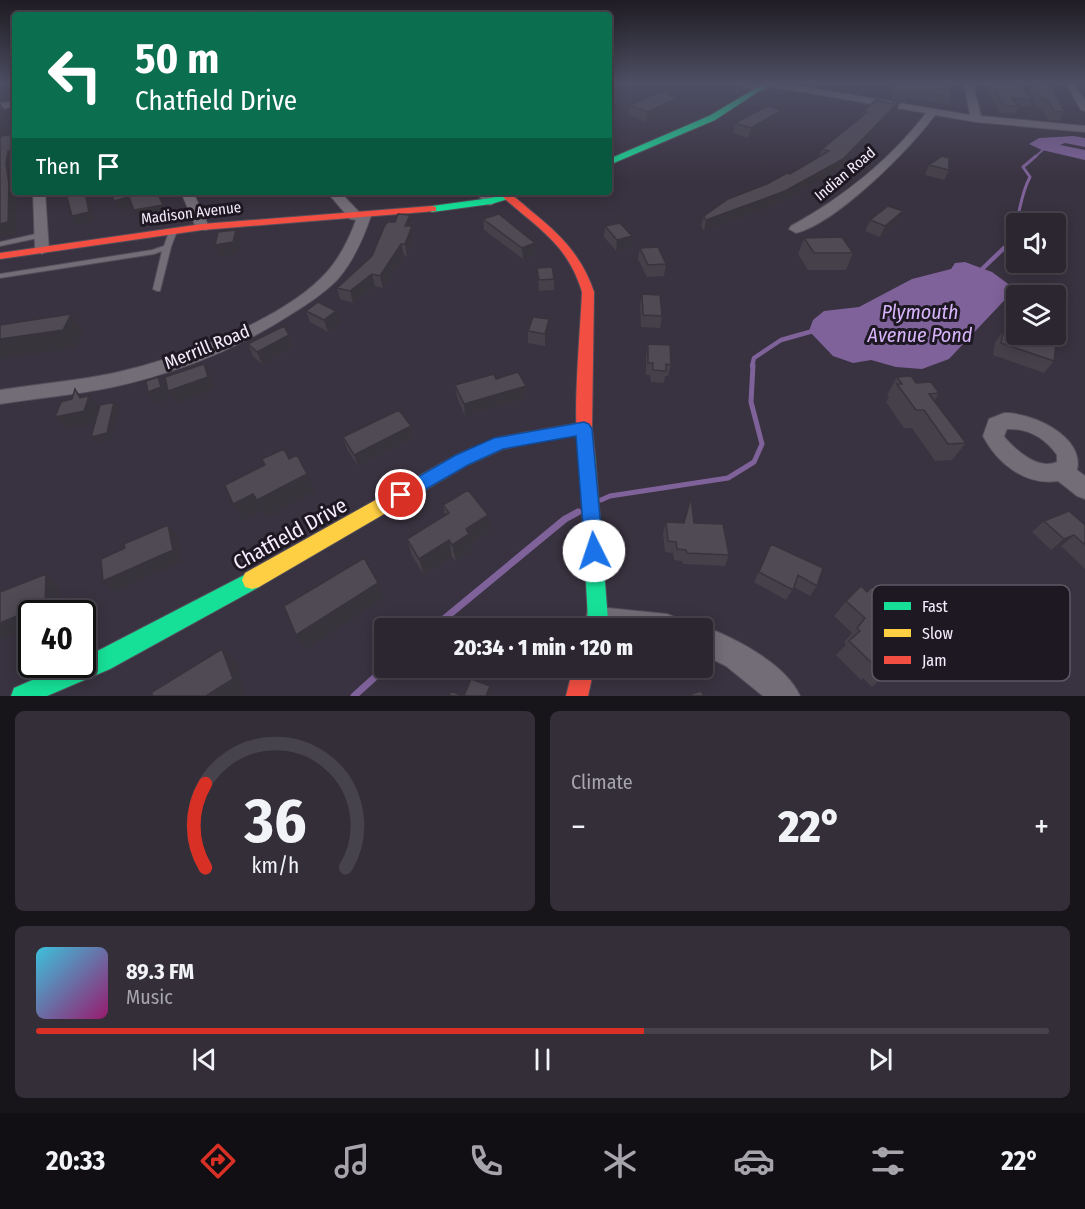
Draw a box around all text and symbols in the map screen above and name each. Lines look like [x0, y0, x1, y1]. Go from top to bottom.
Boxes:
text: 50 m [135, 34, 219, 84]
icon: left [36, 36, 114, 114]
text: Chatfield Drive [135, 85, 297, 117]
street label: Indian Road [811, 143, 879, 205]
icon: arrive [92, 150, 125, 183]
text: Then [36, 153, 80, 180]
street label: Madison Avenue [140, 198, 242, 228]
map controls [1006, 213, 1066, 345]
button: sound [1006, 213, 1066, 273]
button: layers [1006, 285, 1066, 345]
water label: Plymouth Avenue Pond [867, 300, 973, 347]
street label: Merrill Road [161, 320, 253, 374]
pin [375, 469, 426, 520]
icon: arrive [384, 478, 417, 511]
street label: Chatfield Drive [229, 492, 351, 576]
position arrow [562, 519, 626, 583]
legend [872, 585, 1070, 681]
text: Fast [922, 597, 949, 616]
speed limit sign: 40 [18, 600, 96, 678]
text: Slow [922, 624, 953, 643]
text: 20:34 · 1 min · 120 m [454, 634, 633, 661]
text: Jam [922, 651, 947, 670]
text: Climate [571, 770, 633, 794]
text: 36 [243, 784, 306, 859]
text: 22° [778, 800, 842, 854]
text: − [571, 807, 586, 847]
text: + [1034, 807, 1049, 847]
text: km/h [251, 853, 299, 879]
text: 89.3 FM [126, 958, 194, 985]
text: Music [126, 985, 173, 1009]
icon: previous [188, 1043, 221, 1076]
icon: pause [526, 1043, 559, 1076]
icon: next [864, 1043, 897, 1076]
icon: directions [197, 1140, 239, 1182]
icon: music [331, 1140, 373, 1182]
icon: phone [465, 1140, 507, 1182]
icon: climate [599, 1140, 641, 1182]
icon: car [733, 1140, 775, 1182]
icon: filters [867, 1140, 909, 1182]
text: 20:33 [46, 1145, 105, 1177]
text: 22° [1001, 1145, 1039, 1177]

